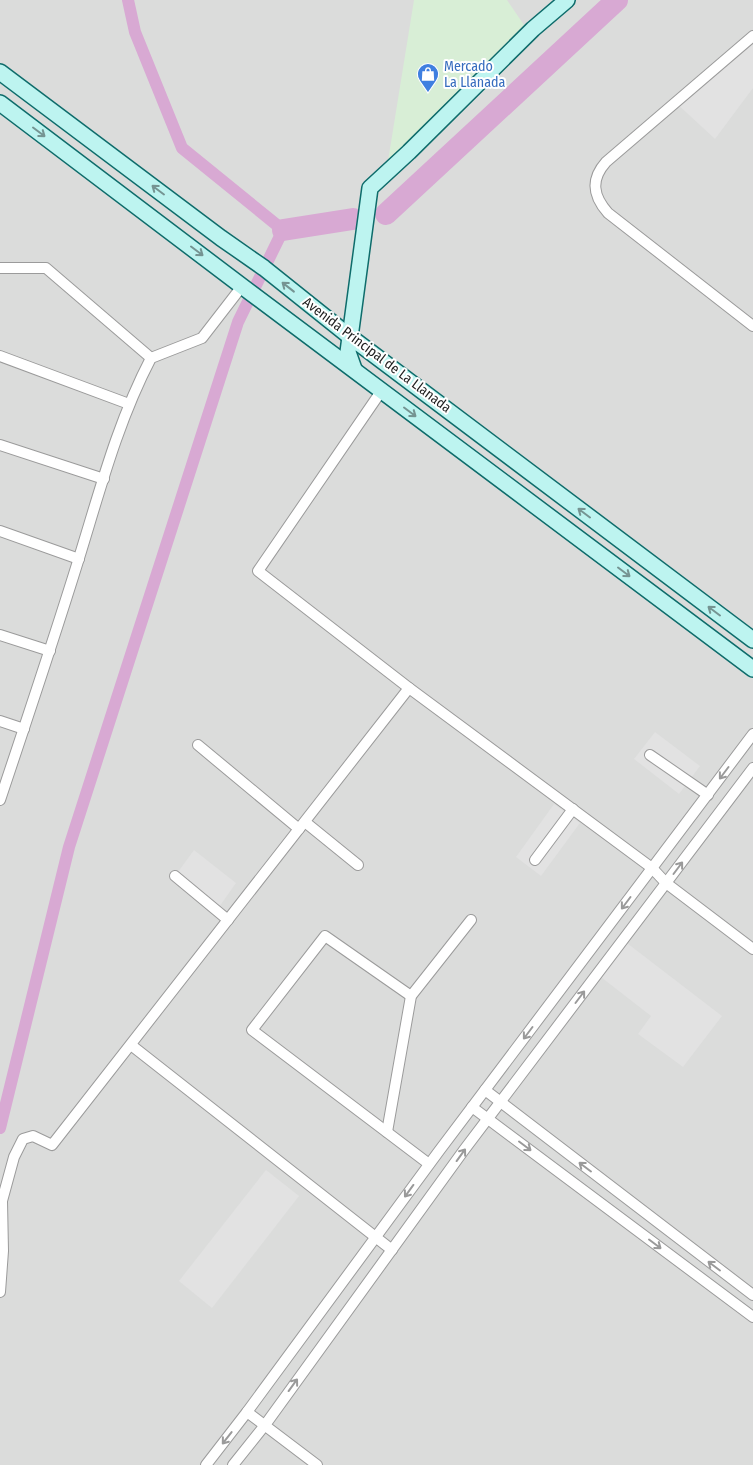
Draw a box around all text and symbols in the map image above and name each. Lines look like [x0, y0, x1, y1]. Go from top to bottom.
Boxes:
place label: Mercado La Llanada [444, 58, 506, 91]
shop icon: Mercado La Llanada [416, 62, 440, 93]
one-way arrow [32, 127, 46, 137]
one-way arrow [152, 185, 165, 196]
one-way arrow [190, 246, 204, 256]
one-way arrow [281, 282, 295, 292]
street label: Avenida Principal de La Llanada [299, 294, 455, 416]
one-way arrow [403, 406, 416, 417]
one-way arrow [577, 508, 591, 518]
one-way arrow [617, 567, 630, 578]
one-way arrow [707, 606, 721, 616]
one-way arrow [718, 766, 729, 779]
one-way arrow [672, 861, 683, 874]
one-way arrow [620, 896, 631, 909]
one-way arrow [574, 991, 585, 1004]
one-way arrow [523, 1026, 533, 1040]
one-way arrow [518, 1141, 532, 1151]
one-way arrow [456, 1148, 466, 1162]
one-way arrow [579, 1161, 592, 1172]
one-way arrow [404, 1184, 414, 1198]
one-way arrow [648, 1238, 661, 1249]
one-way arrow [708, 1260, 721, 1271]
one-way arrow [288, 1378, 298, 1392]
one-way arrow [222, 1431, 232, 1445]

